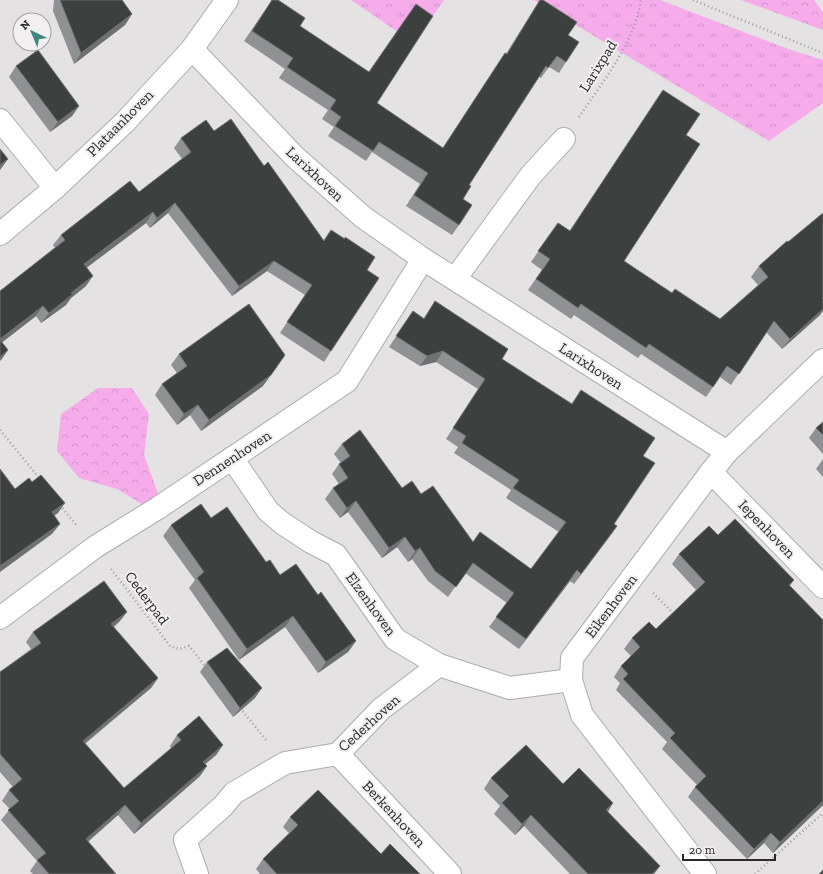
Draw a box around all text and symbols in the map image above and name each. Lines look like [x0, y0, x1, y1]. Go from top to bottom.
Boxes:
north arrow [12, 12, 52, 52]
text: N [18, 17, 33, 33]
street label: Larixpad [575, 36, 621, 95]
street label: Plataanhoven [83, 85, 158, 160]
street label: Larixhoven [282, 143, 348, 206]
street label: Larixhoven [556, 339, 627, 394]
street label: Dennenhoven [190, 426, 275, 490]
street label: Iepenhoven [735, 496, 800, 562]
street label: Cederpad [121, 568, 173, 629]
street label: Elzenhoven [342, 569, 400, 640]
street label: Eikenhoven [581, 570, 641, 641]
street label: Cederhoven [334, 690, 404, 755]
street label: Berkenhoven [359, 777, 430, 851]
scale bar [683, 836, 775, 862]
text: 20 m [689, 843, 716, 857]

